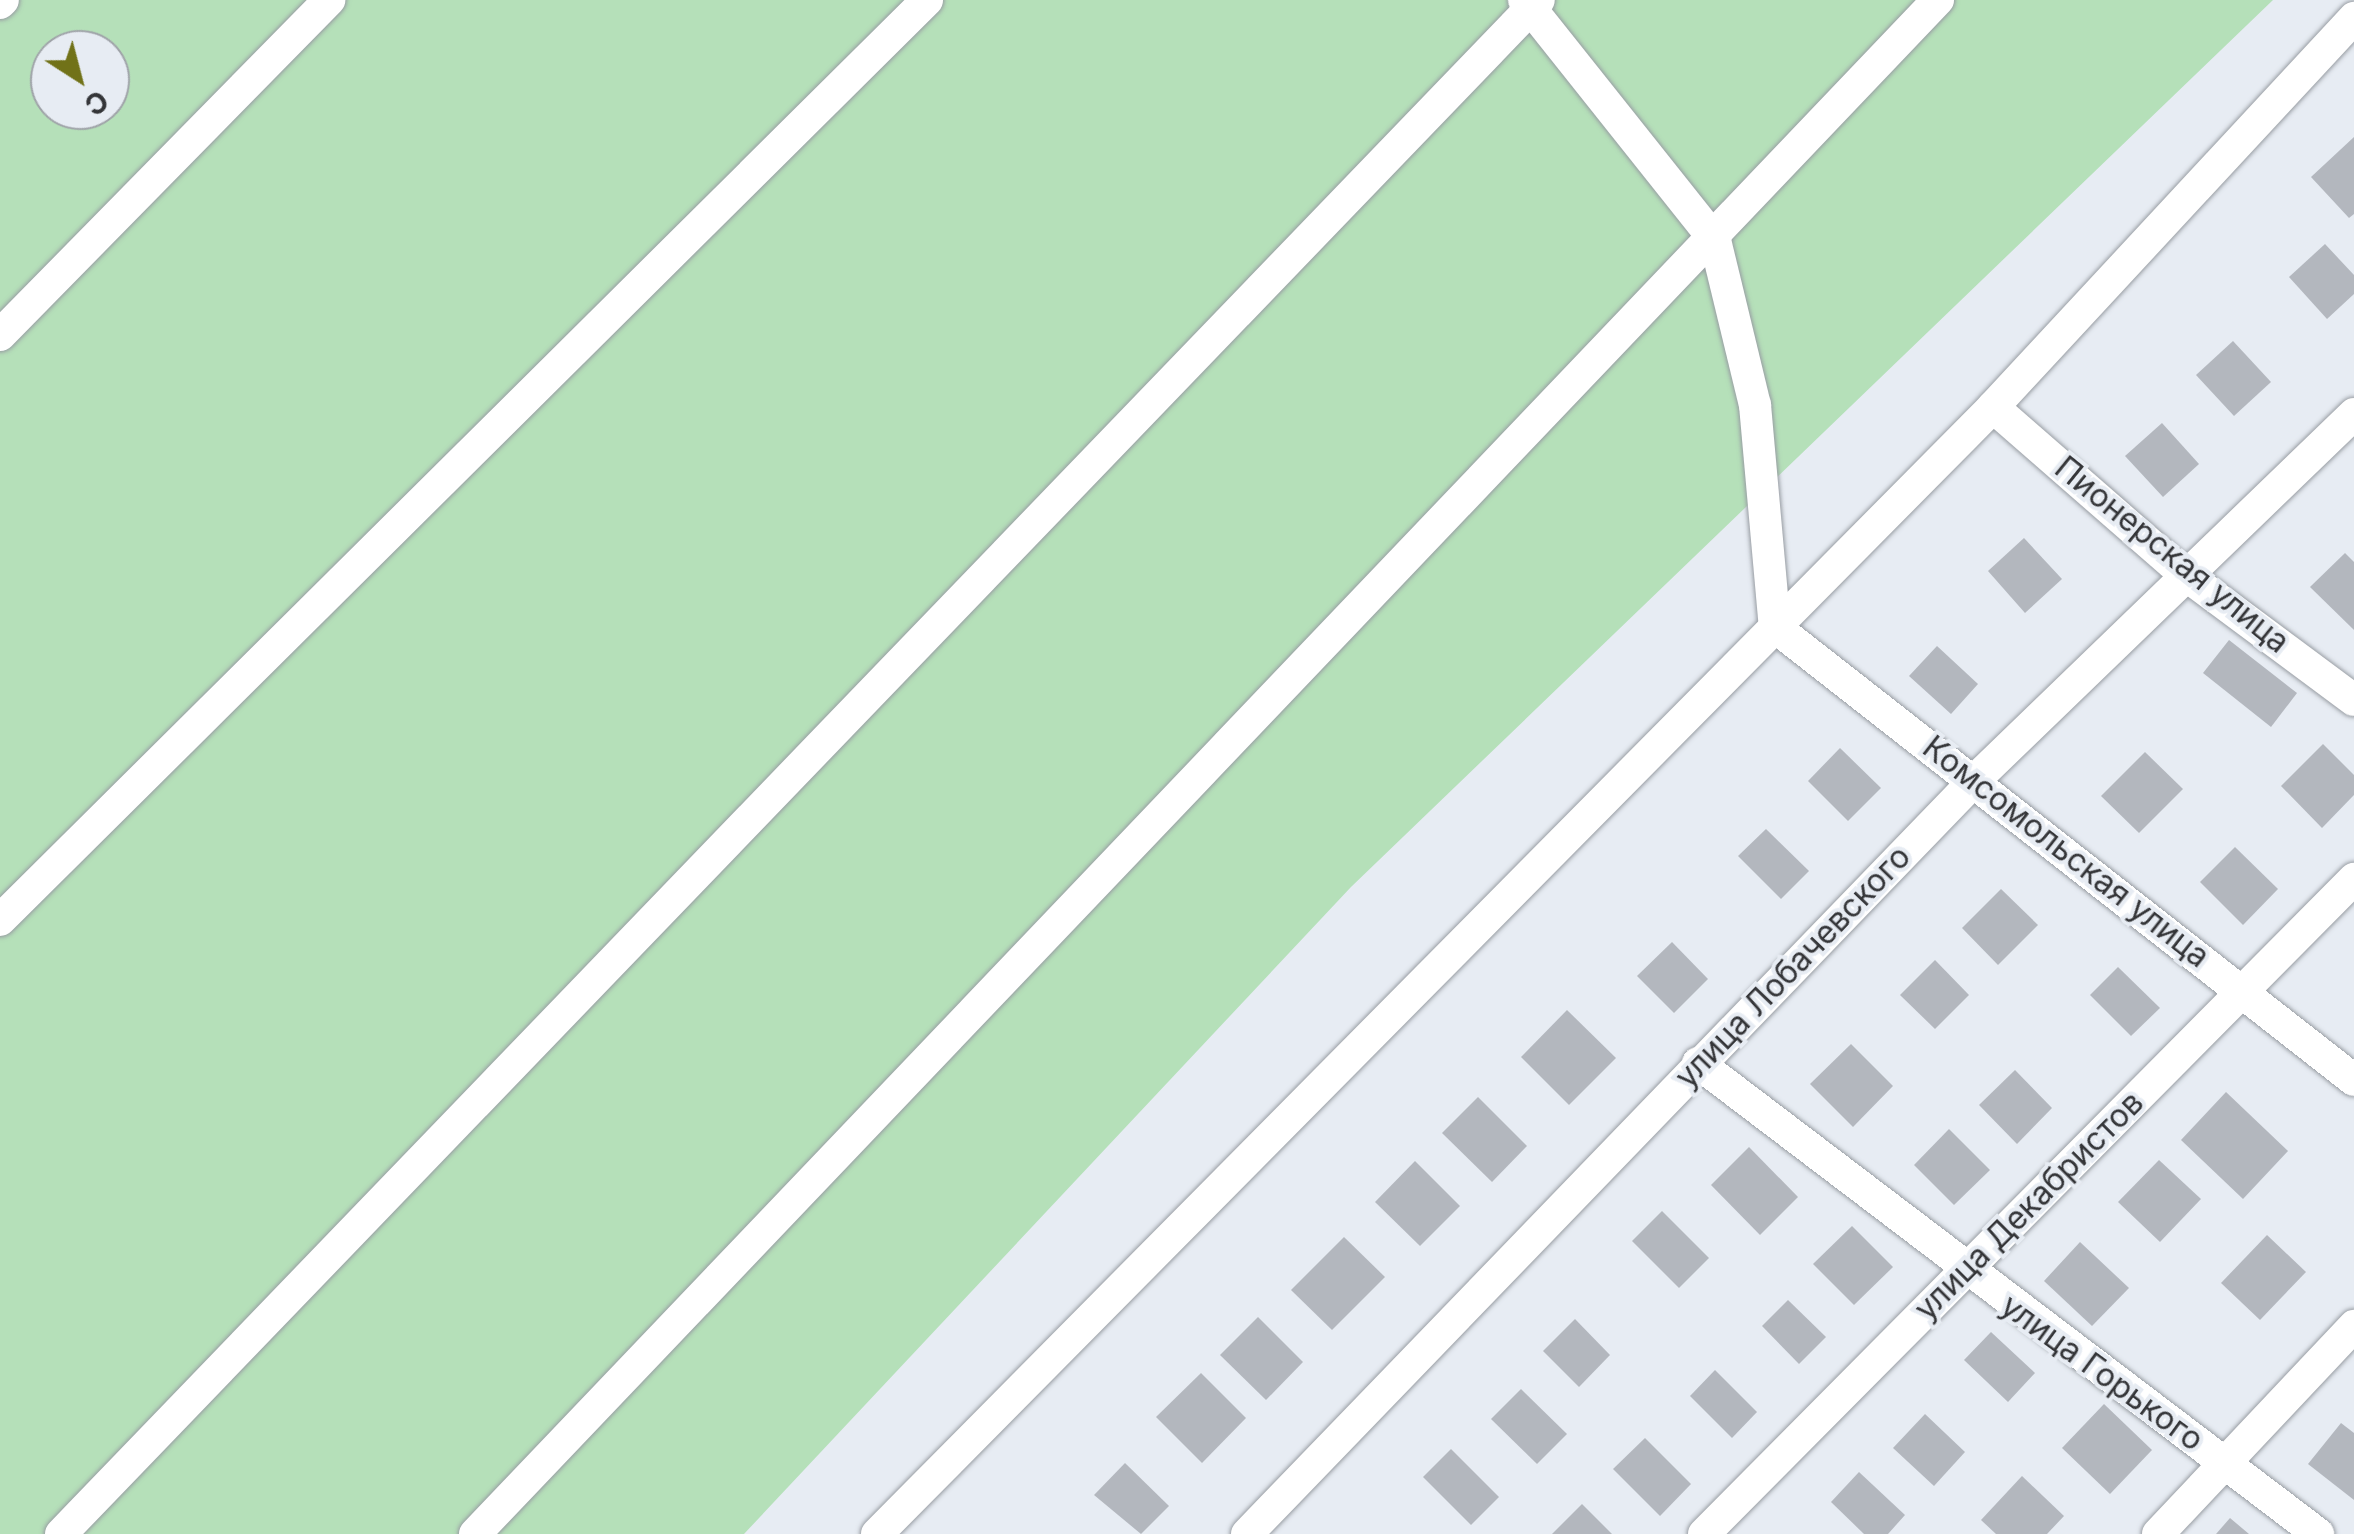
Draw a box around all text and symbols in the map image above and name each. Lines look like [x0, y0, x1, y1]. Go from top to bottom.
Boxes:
north arrow [30, 30, 130, 130]
text: С [78, 83, 115, 122]
street label: Пионерская улица [2047, 449, 2297, 661]
street label: Комсомольская улица [1915, 728, 2217, 976]
street label: улица Лобачевского [1667, 838, 1919, 1096]
street label: улица Декабристов [1907, 1084, 2151, 1328]
street label: улица Горького [1993, 1287, 2211, 1459]

